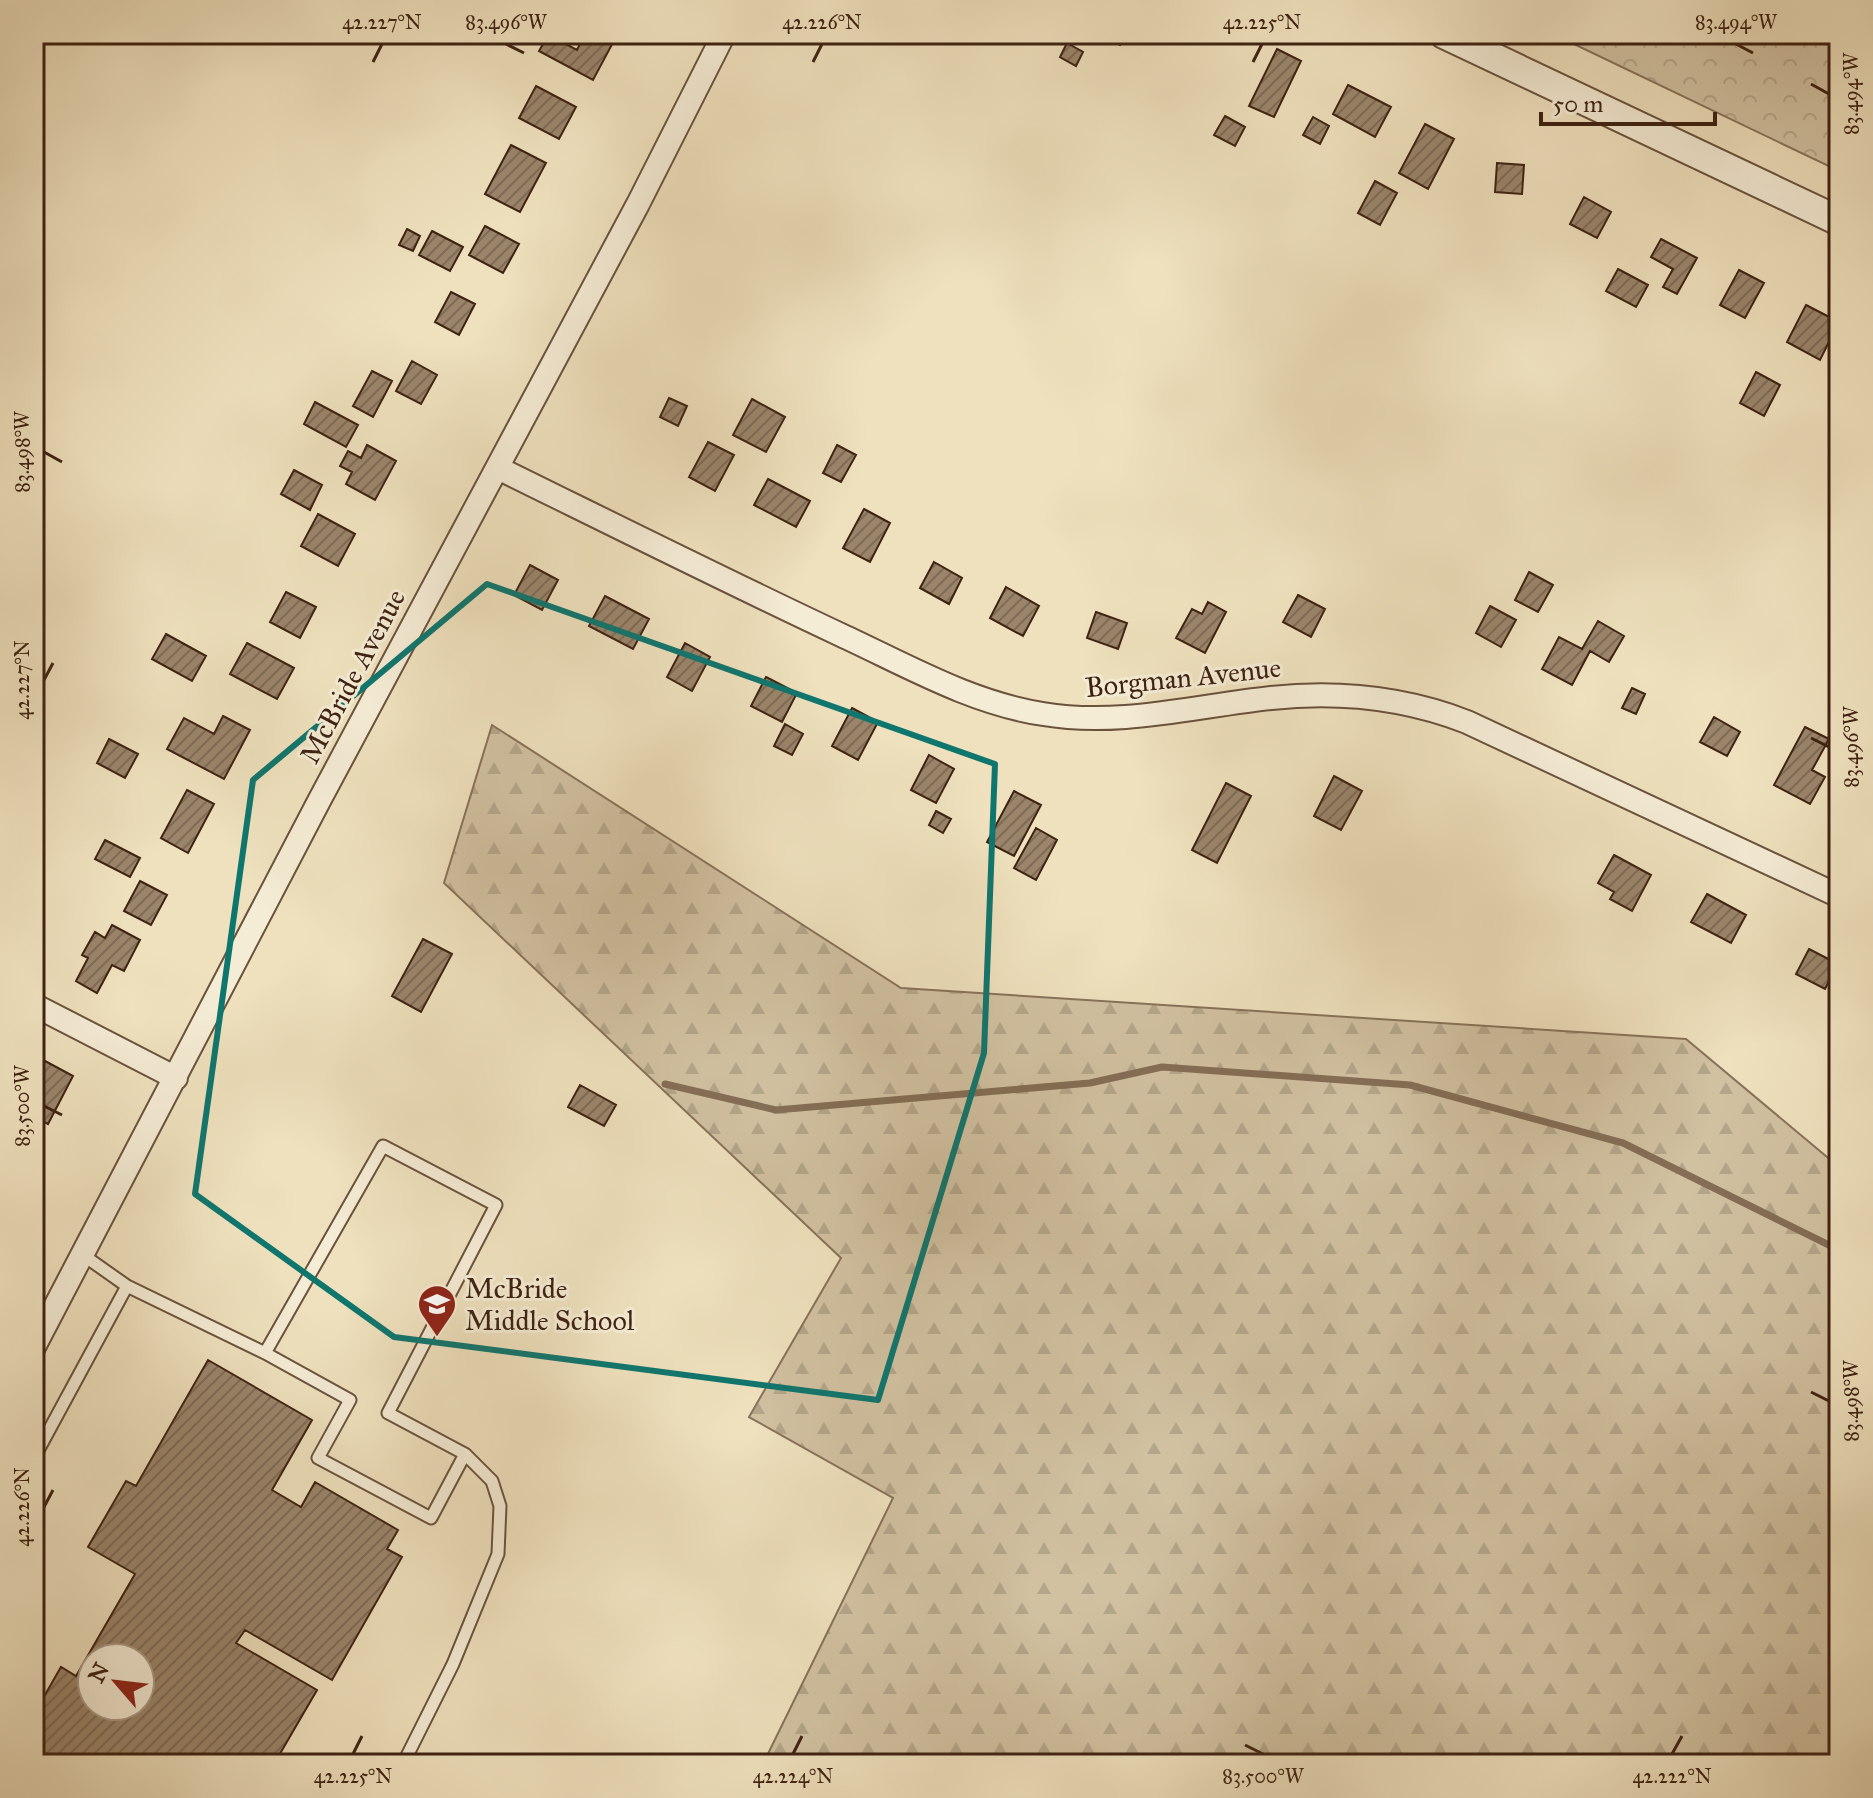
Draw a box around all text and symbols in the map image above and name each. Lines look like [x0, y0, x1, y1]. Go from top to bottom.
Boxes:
text: 42.227°N [342, 10, 422, 34]
text: 83.496°W [465, 10, 548, 34]
text: 42.226°N [782, 10, 862, 34]
text: 42.225°N [1223, 10, 1301, 34]
text: 83.494°W [1695, 10, 1778, 34]
text: 83.494°W [1839, 52, 1863, 135]
scale bar [1541, 76, 1715, 126]
text: 50 m [1553, 89, 1603, 119]
text: 83.498°W [10, 410, 34, 493]
street label: McBride Avenue [292, 583, 413, 769]
text: 42.227°N [10, 640, 34, 720]
street label: Borgman Avenue [1083, 650, 1283, 705]
text: 83.496°W [1839, 705, 1863, 788]
text: 83.500°W [10, 1064, 34, 1147]
place label: McBride Middle School [465, 1271, 635, 1338]
school or university icon: McBride Middle School [416, 1283, 458, 1338]
text: 83.498°W [1839, 1359, 1863, 1442]
text: 42.226°N [10, 1467, 34, 1547]
north arrow [76, 1642, 156, 1722]
text: N [82, 1658, 115, 1687]
text: 42.225°N [314, 1764, 392, 1788]
text: 42.224°N [753, 1764, 833, 1788]
text: 83.500°W [1222, 1764, 1305, 1788]
text: 42.222°N [1632, 1764, 1712, 1788]

